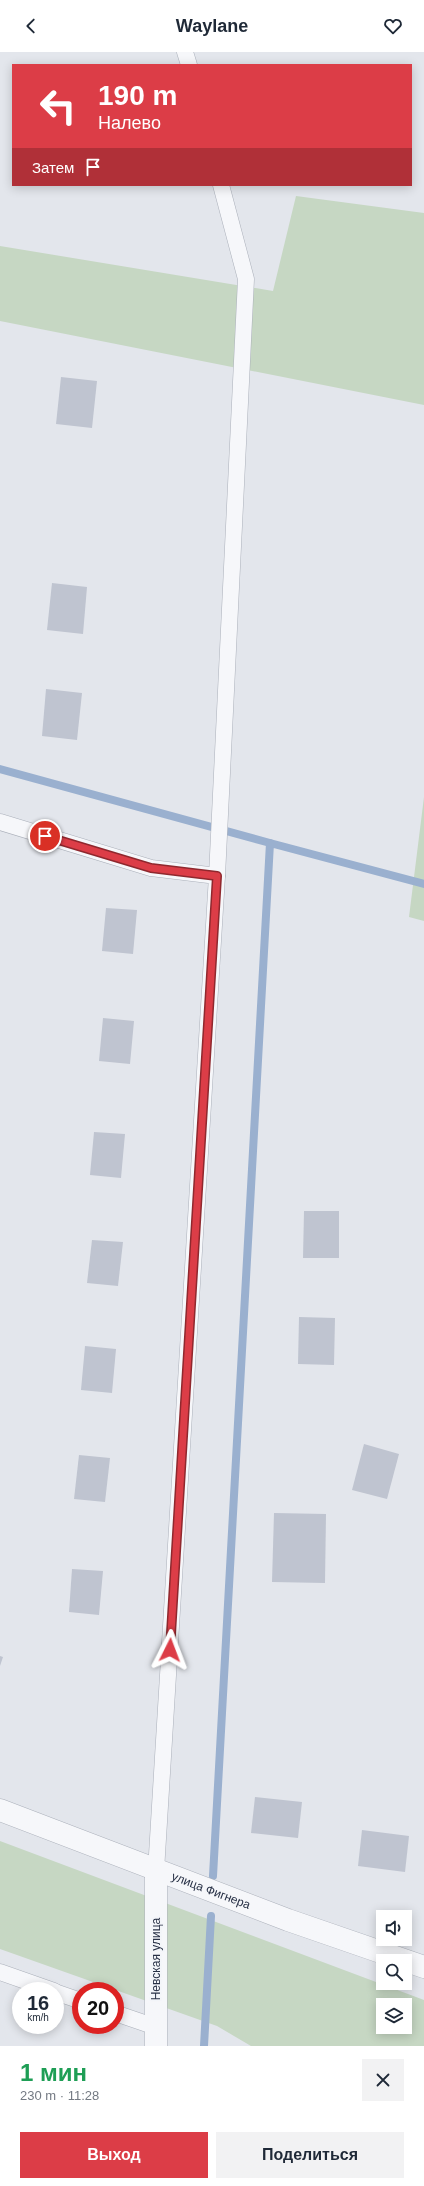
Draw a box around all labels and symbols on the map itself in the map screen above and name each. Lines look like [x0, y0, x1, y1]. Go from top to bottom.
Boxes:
pin [28, 819, 62, 853]
position arrow [149, 1629, 191, 1671]
street label: улица Фигнера [170, 1869, 253, 1912]
street label: Невская улица [149, 1917, 163, 2000]
speed limit sign: 20 [72, 1982, 124, 2034]

